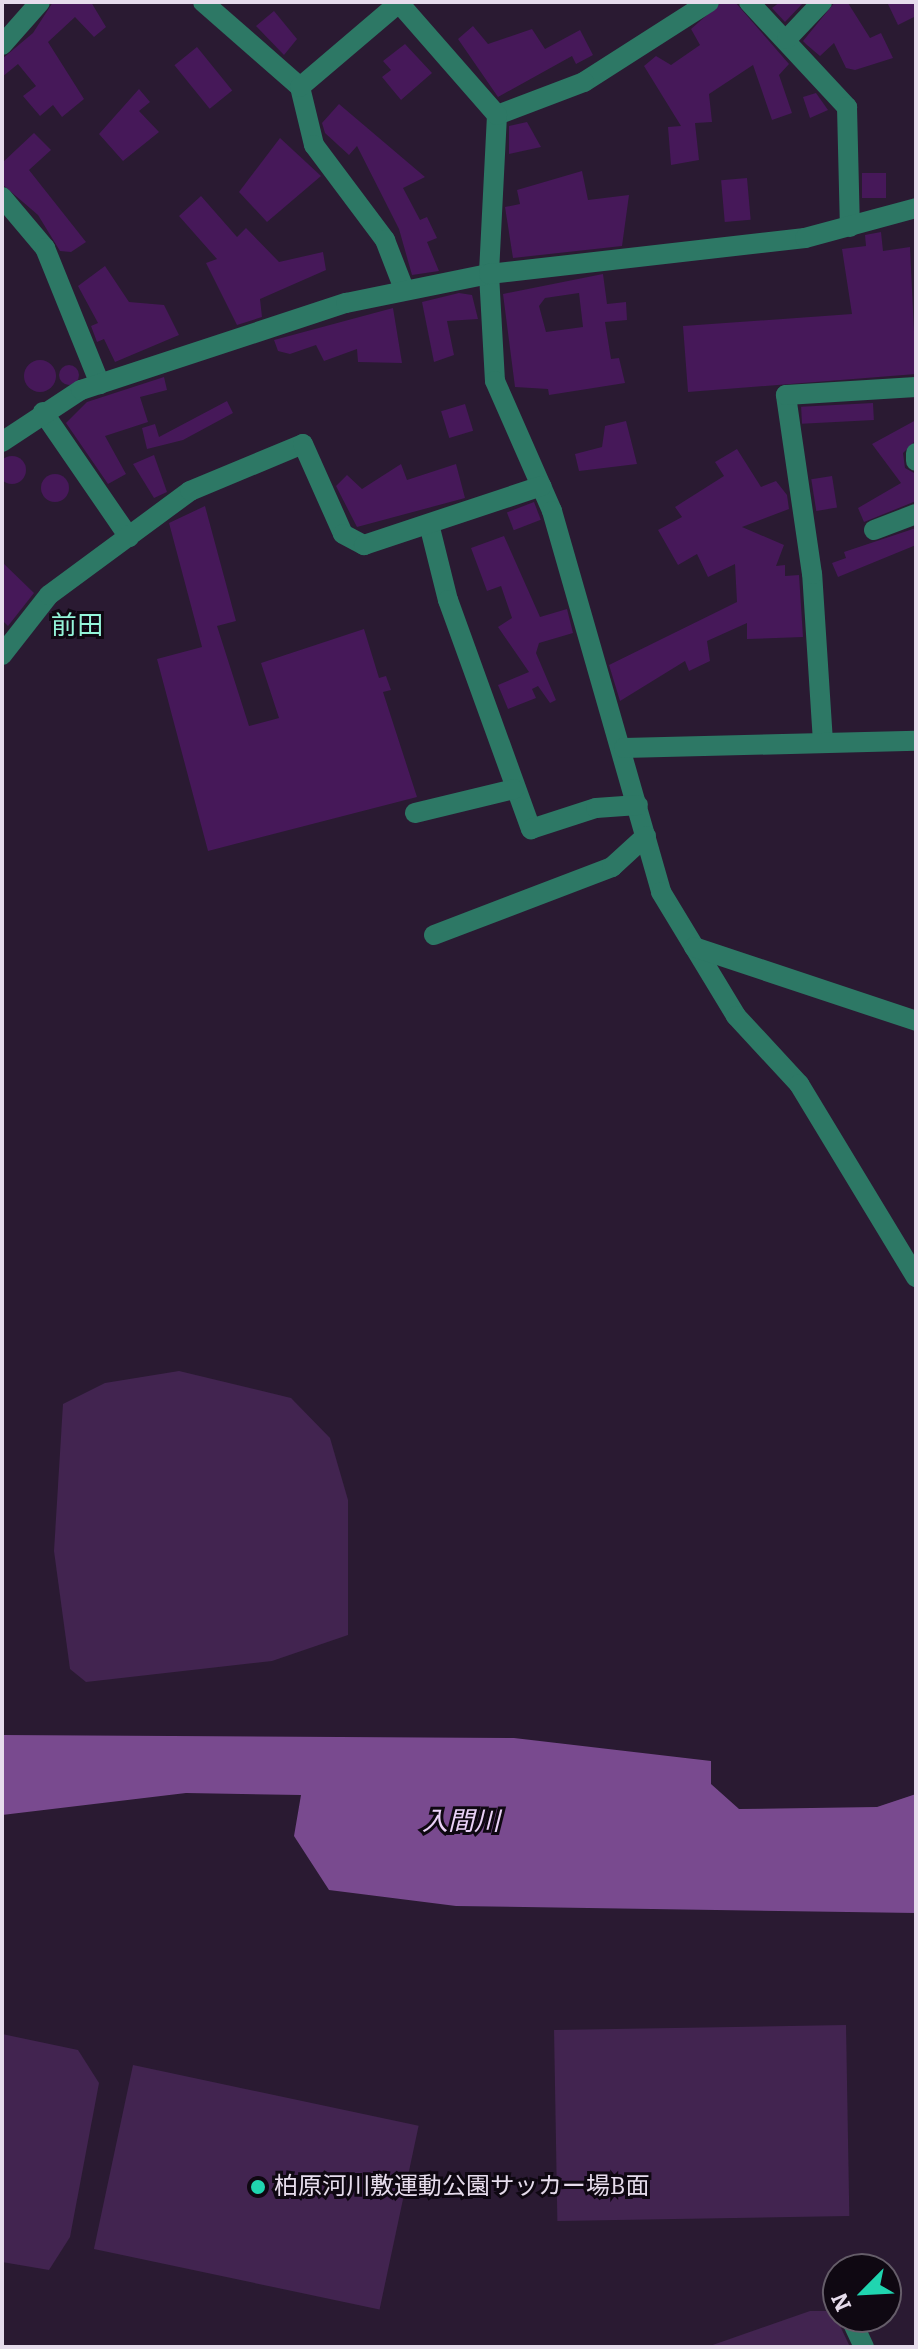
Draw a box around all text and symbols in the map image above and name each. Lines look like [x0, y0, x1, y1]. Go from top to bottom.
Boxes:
district label: 前田 [51, 610, 103, 642]
water label: 入間川 [422, 1806, 500, 1838]
place label: 柏原河川敷運動公園サッカー場B面 [274, 2173, 649, 2201]
marker: 柏原河川敷運動公園サッカー場B面 [249, 2178, 267, 2196]
north arrow [822, 2253, 902, 2333]
text: N [826, 2289, 857, 2315]

